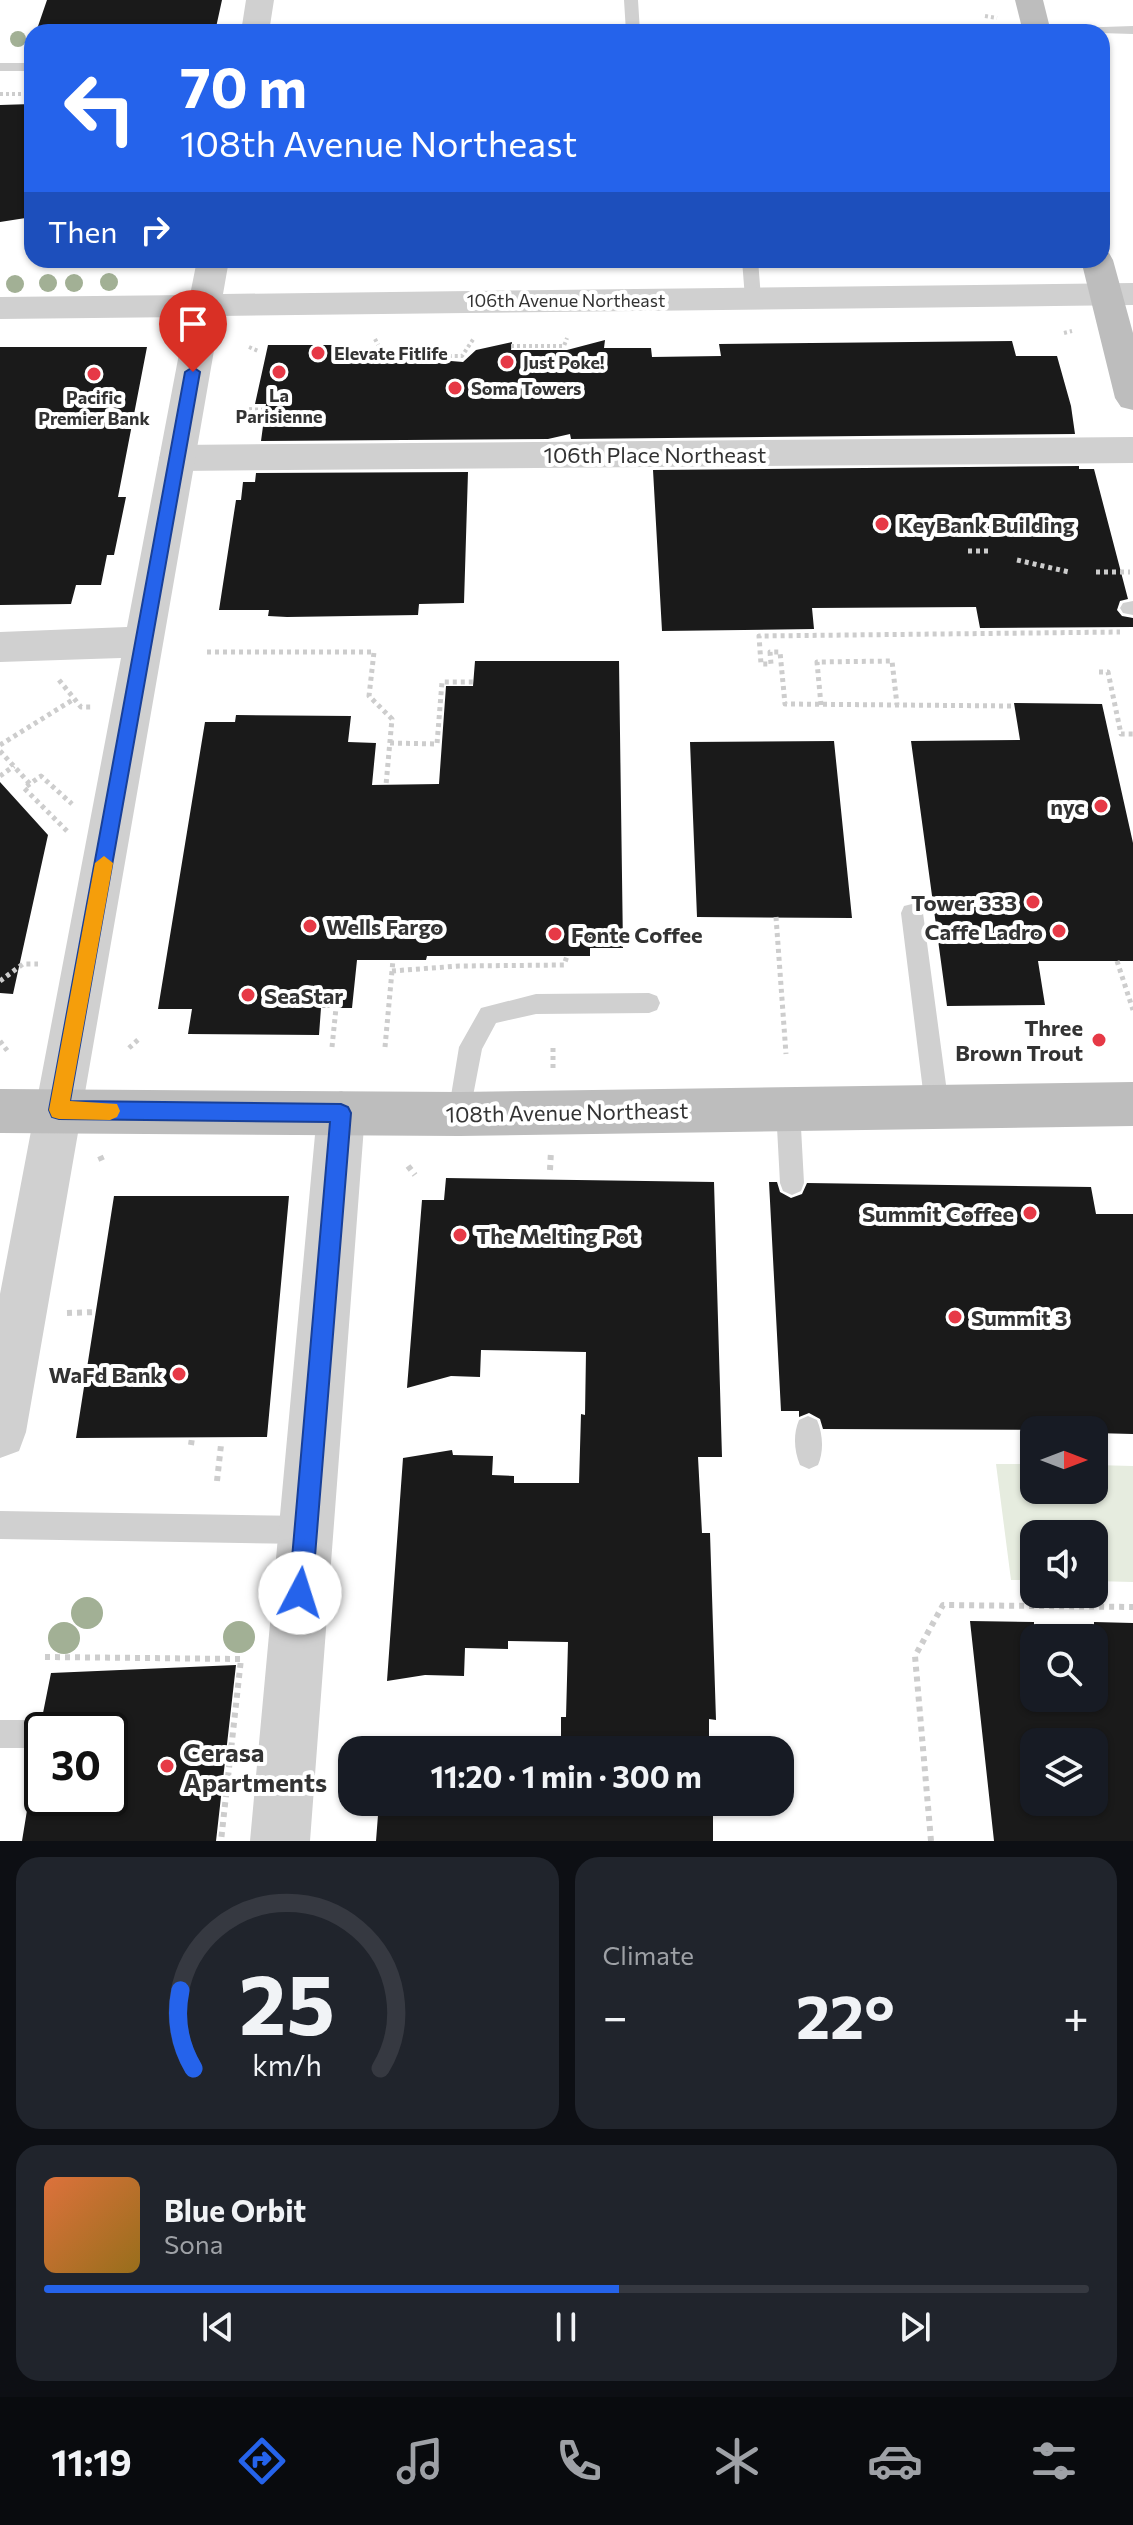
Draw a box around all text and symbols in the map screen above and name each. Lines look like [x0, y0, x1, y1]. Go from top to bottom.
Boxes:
text: 70 m [180, 51, 307, 120]
icon: left [48, 56, 152, 160]
text: 108th Avenue Northeast [180, 120, 577, 164]
icon: right [133, 208, 177, 252]
text: Then [48, 212, 117, 249]
street label: 106th Avenue Northeast [467, 289, 665, 311]
pin [159, 290, 227, 372]
icon: arrive [171, 302, 215, 346]
place label: Elevate Fitlife [334, 342, 448, 364]
marker: Elevate Fitlife [309, 344, 327, 362]
place label: Just Poke! [523, 351, 605, 373]
marker: Just Poke! [498, 353, 516, 371]
marker: La Parisienne [270, 363, 288, 381]
marker: Pacific Premier Bank [85, 365, 103, 383]
place label: Soma Towers [471, 377, 581, 399]
marker: Soma Towers [446, 379, 464, 397]
place label: La Parisienne [236, 384, 322, 427]
place label: Pacific Premier Bank [38, 386, 150, 429]
street label: 106th Place Northeast [544, 441, 766, 468]
place label: KeyBank Building [898, 511, 1075, 538]
marker: KeyBank Building [873, 515, 891, 533]
place label: nyc [1050, 793, 1085, 820]
marker: nyc [1092, 797, 1110, 815]
place label: Tower 333 [911, 889, 1017, 916]
marker: Tower 333 [1024, 893, 1042, 911]
place label: Wells Fargo [326, 913, 443, 940]
marker: Wells Fargo [301, 917, 319, 935]
place label: Caffe Ladro [924, 918, 1043, 945]
place label: Fonte Coffee [571, 921, 703, 948]
marker: Caffe Ladro [1050, 922, 1068, 940]
marker: Fonte Coffee [546, 925, 564, 943]
place label: SeaStar [264, 982, 343, 1009]
marker: SeaStar [239, 986, 257, 1004]
place label: Three Brown Trout [955, 1014, 1083, 1066]
marker: Three Brown Trout [1090, 1031, 1108, 1049]
street label: 108th Avenue Northeast [445, 1096, 689, 1128]
place label: Summit Coffee [862, 1200, 1014, 1227]
marker: Summit Coffee [1021, 1204, 1039, 1222]
place label: The Melting Pot [476, 1222, 638, 1249]
marker: The Melting Pot [451, 1226, 469, 1244]
place label: Summit 3 [971, 1304, 1068, 1331]
marker: Summit 3 [946, 1308, 964, 1326]
place label: WaFd Bank [49, 1361, 163, 1388]
marker: WaFd Bank [170, 1365, 188, 1383]
north arrow [1020, 1416, 1108, 1504]
map controls [1020, 1416, 1108, 1816]
button: sound [1020, 1520, 1108, 1608]
position arrow [258, 1551, 342, 1635]
button: search [1020, 1624, 1108, 1712]
speed limit sign: 30 [24, 1712, 128, 1816]
button: layers [1020, 1728, 1108, 1816]
place label: Cerasa Apartments [183, 1736, 327, 1797]
marker: Cerasa Apartments [158, 1757, 176, 1775]
text: 11:20 · 1 min · 300 m [430, 1757, 702, 1794]
text: Climate [603, 1939, 694, 1970]
text: 25 [239, 1950, 335, 2052]
text: 22° [796, 1978, 895, 2051]
text: − [603, 1988, 628, 2042]
text: + [1063, 1988, 1089, 2042]
text: km/h [252, 2047, 322, 2082]
text: Blue Orbit [164, 2191, 306, 2228]
text: Sona [164, 2228, 223, 2259]
icon: previous [196, 2305, 240, 2349]
icon: pause [544, 2305, 588, 2349]
icon: next [893, 2305, 937, 2349]
icon: directions [234, 2433, 290, 2489]
icon: music [392, 2433, 448, 2489]
icon: phone [551, 2433, 607, 2489]
icon: climate [709, 2433, 765, 2489]
icon: car [867, 2433, 923, 2489]
icon: filters [1026, 2433, 1082, 2489]
text: 11:19 [51, 2439, 132, 2483]

